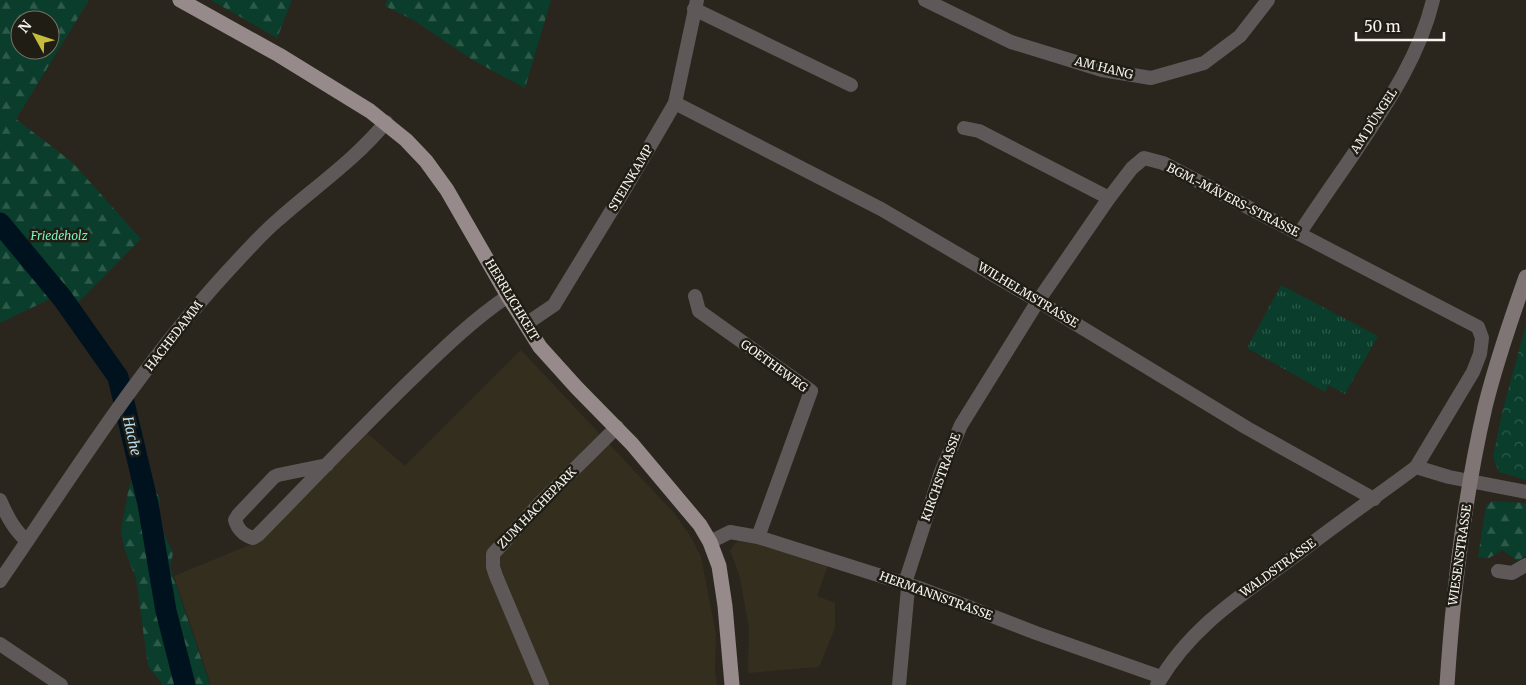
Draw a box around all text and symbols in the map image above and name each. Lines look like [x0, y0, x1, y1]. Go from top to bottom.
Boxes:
north arrow [10, 10, 60, 60]
scale bar [1356, 10, 1444, 42]
text: N [15, 17, 35, 37]
text: 50 m [1364, 17, 1401, 36]
street label: AM HANG [1072, 53, 1135, 82]
street label: AM DÜNGEL [1346, 85, 1400, 157]
street label: STEINKAMP [605, 142, 656, 213]
street label: BGM.-MÄVERS-STRASSE [1164, 160, 1302, 240]
park label: Friedeholz [29, 228, 88, 243]
street label: HERRLICHKEIT [482, 256, 543, 344]
street label: WILHELMSTRASSE [974, 258, 1082, 331]
street label: HACHEDAMM [142, 298, 206, 374]
street label: GOETHEWEG [738, 336, 811, 395]
water label: Hache [119, 414, 145, 457]
street label: KIRCHSTRASSE [918, 430, 964, 523]
street label: ZUM HACHEPARK [494, 464, 579, 551]
street label: WIESENSTRASSE [1445, 503, 1474, 608]
street label: WALDSTRASSE [1236, 535, 1319, 601]
street label: HERMANNSTRASSE [878, 568, 995, 623]

